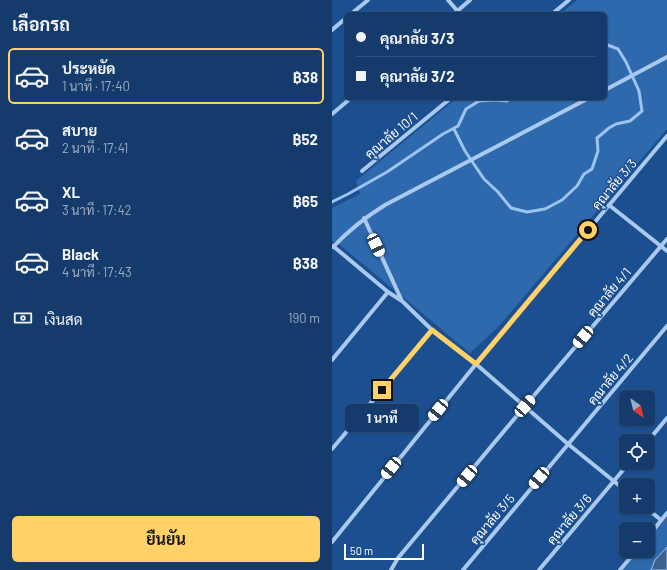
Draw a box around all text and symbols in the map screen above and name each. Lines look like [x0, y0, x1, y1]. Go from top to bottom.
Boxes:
text: เลือกรถ [12, 13, 70, 35]
text: คุณาลัย 3/3 [380, 29, 454, 47]
icon: car [14, 58, 50, 94]
text: ประหยัด [62, 59, 115, 77]
text: คุณาลัย 3/2 [380, 67, 455, 85]
text: ฿38 [293, 68, 318, 86]
text: 1 นาที · 17:40 [62, 78, 130, 94]
street label: คุณาลัย 10/1 [361, 108, 422, 163]
icon: car [14, 120, 50, 156]
text: สบาย [62, 121, 97, 139]
text: ฿52 [292, 130, 318, 148]
text: 2 นาที · 17:41 [62, 140, 128, 156]
street label: คุณาลัย 3/3 [588, 155, 641, 214]
icon: car [14, 182, 50, 218]
text: XL [62, 183, 80, 201]
text: ฿65 [293, 192, 318, 210]
text: 3 นาที · 17:42 [62, 202, 132, 218]
route start [579, 221, 597, 239]
car [365, 232, 387, 258]
icon: car [14, 244, 50, 280]
text: Black [62, 245, 99, 263]
text: ฿38 [293, 254, 318, 272]
text: 4 นาที · 17:43 [62, 264, 132, 280]
street label: คุณาลัย 4/1 [584, 264, 636, 321]
icon: cash [12, 307, 34, 329]
text: เงินสด [44, 310, 83, 328]
text: 190 m [288, 310, 320, 326]
car [571, 324, 595, 350]
street label: คุณาลัย 4/2 [584, 350, 638, 409]
route end [373, 381, 391, 399]
north arrow [619, 390, 655, 426]
map controls [619, 390, 655, 558]
car [513, 393, 537, 419]
car [426, 397, 450, 423]
callout: 1 นาที [345, 404, 419, 432]
text: 1 นาที [366, 410, 398, 426]
button: locate [619, 434, 655, 470]
car [379, 455, 403, 481]
car [455, 463, 479, 489]
car [527, 465, 551, 491]
button: + [619, 478, 655, 514]
street label: คุณาลัย 3/5 [466, 490, 519, 549]
street label: คุณาลัย 3/6 [543, 490, 596, 549]
button: ยืนยัน [12, 516, 320, 562]
button: − [619, 522, 655, 558]
scale bar [344, 542, 424, 561]
text: 50 m [350, 544, 373, 557]

